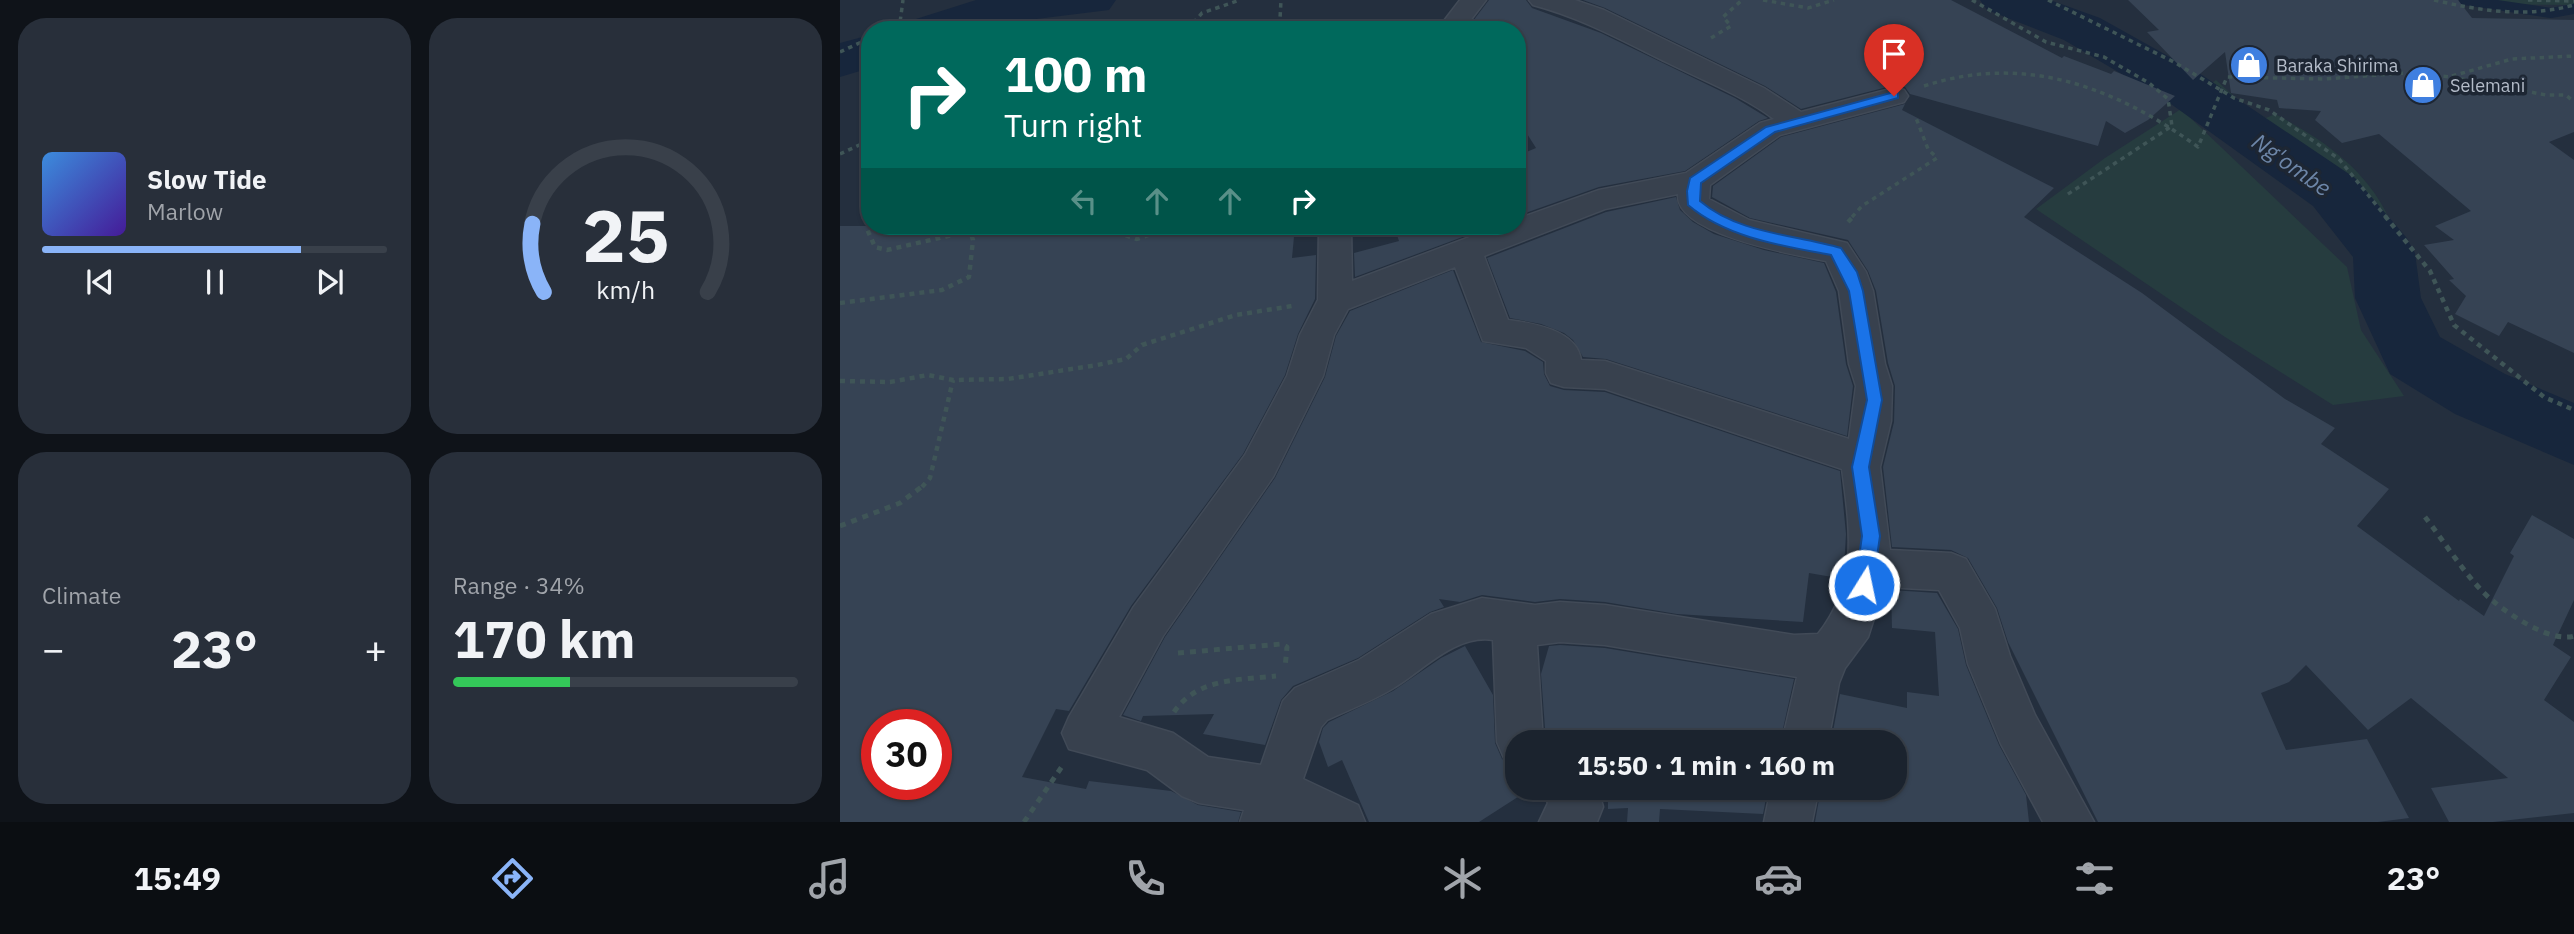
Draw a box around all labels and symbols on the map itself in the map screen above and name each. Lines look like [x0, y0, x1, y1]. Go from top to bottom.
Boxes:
pin [1864, 24, 1924, 96]
shop icon: Baraka Shirima [2228, 44, 2270, 86]
place label: Baraka Shirima [2276, 54, 2399, 77]
shop icon: Selemani [2402, 64, 2444, 106]
place label: Selemani [2450, 74, 2525, 97]
water label: Ng'ombe [2247, 126, 2338, 202]
position arrow [1827, 548, 1901, 622]
speed limit sign: 30 [861, 709, 952, 800]

